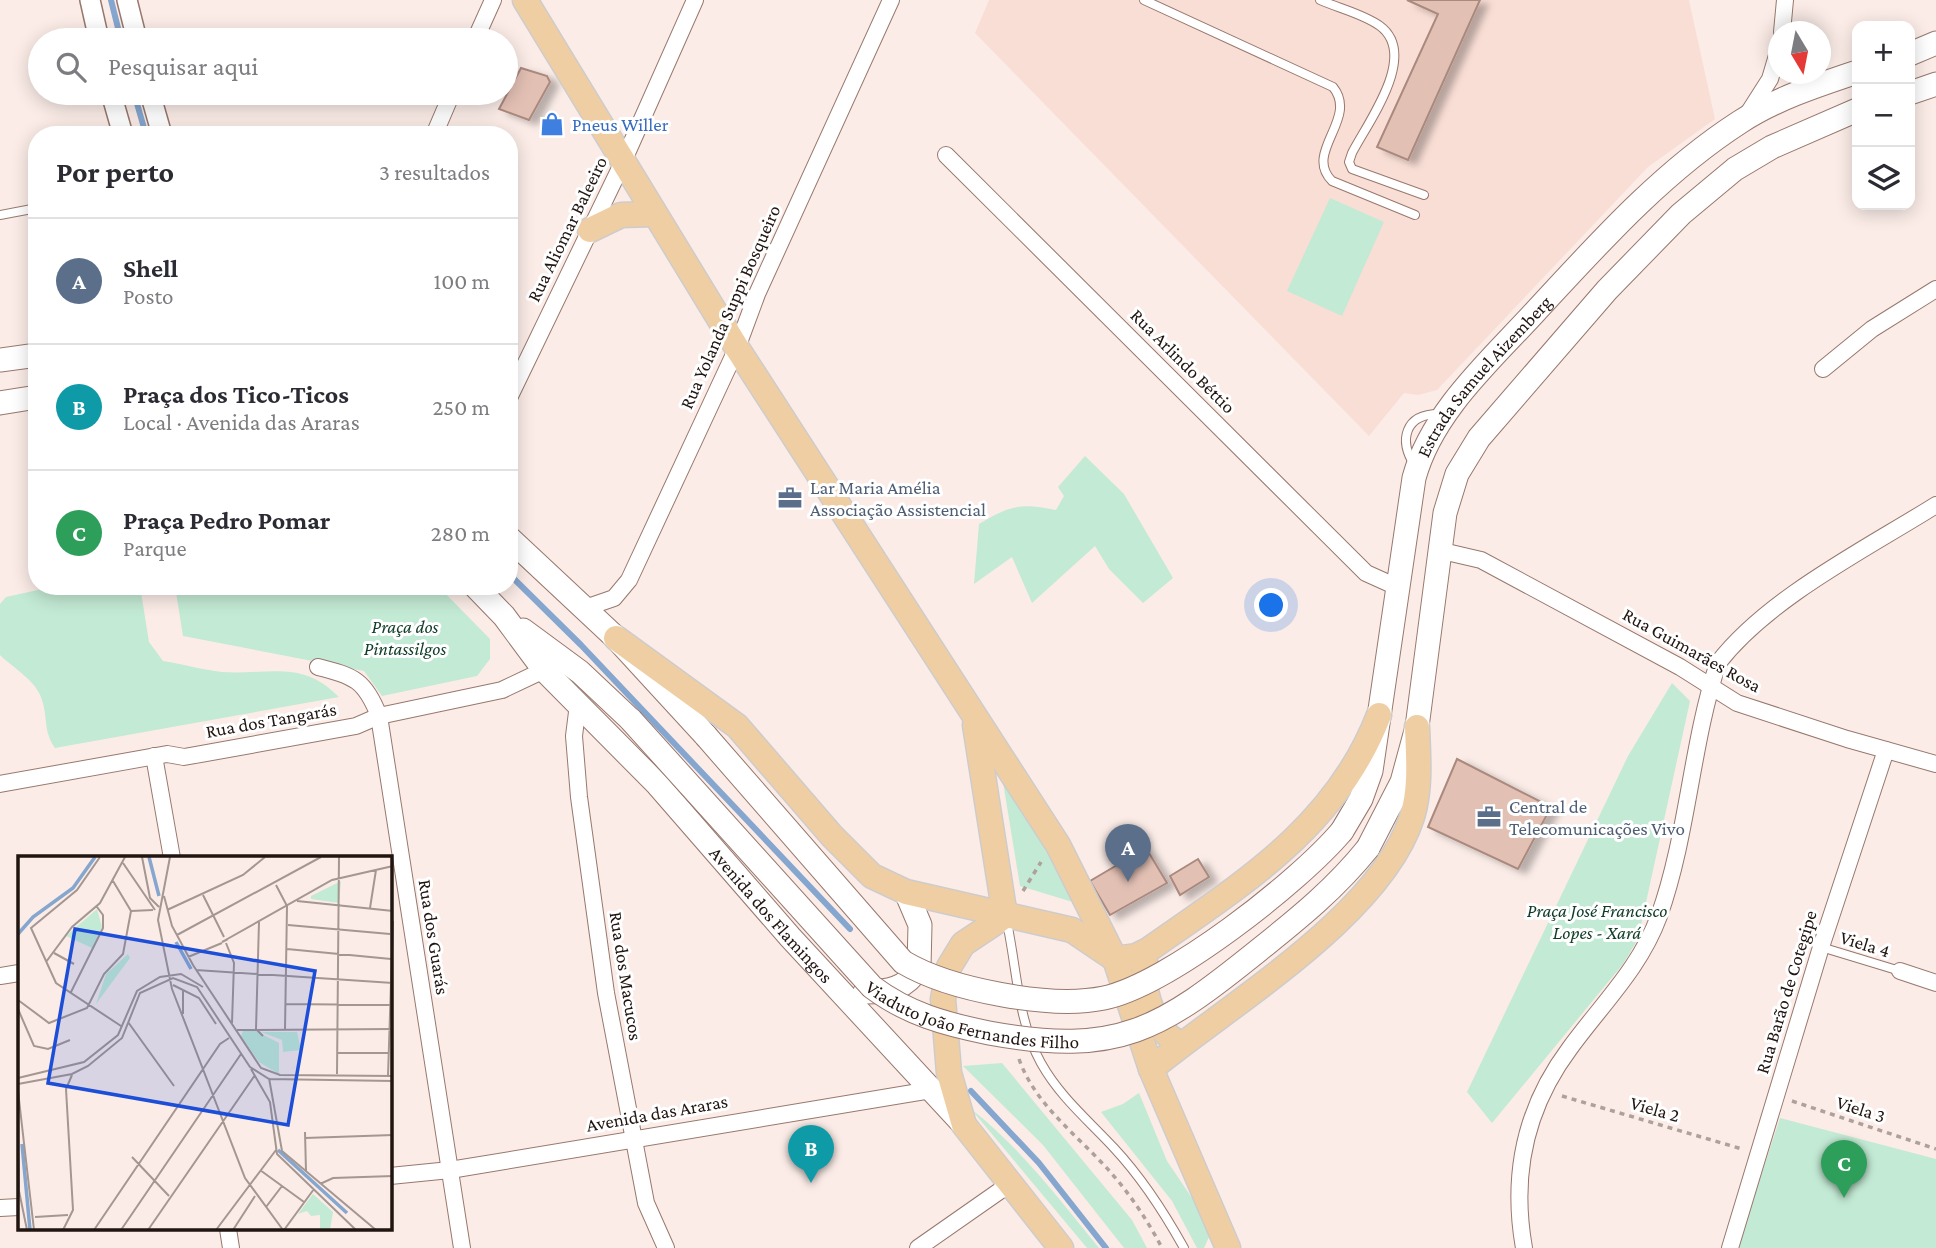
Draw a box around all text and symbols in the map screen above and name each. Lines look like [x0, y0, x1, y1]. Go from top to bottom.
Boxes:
north arrow [1768, 21, 1831, 84]
map controls [1852, 21, 1915, 210]
button: + [1852, 21, 1915, 84]
search box [28, 28, 518, 105]
icon: search [52, 48, 90, 86]
text: Pesquisar aqui [108, 52, 258, 81]
button: − [1852, 84, 1915, 147]
shop icon: Pneus Willer [538, 110, 566, 138]
place label: Pneus Willer [572, 114, 669, 135]
button: layers [1852, 147, 1915, 210]
street label: Rua Aliomar Baleeiro [523, 153, 611, 305]
text: Por perto [56, 155, 174, 188]
text: 3 resultados [379, 159, 490, 185]
street label: Rua Yolanda Suppi Bosqueiro [675, 202, 785, 412]
text: Shell [123, 254, 178, 283]
text: A [72, 268, 86, 294]
text: 100 m [434, 268, 490, 294]
text: Posto [123, 283, 173, 309]
street label: Estrada Samuel Aizemberg [1412, 291, 1555, 460]
street label: Rua Arlindo Béttio [1126, 304, 1240, 418]
text: Praça dos Tico-Ticos [123, 380, 349, 409]
text: B [72, 394, 86, 420]
text: 250 m [432, 394, 490, 420]
text: Local · Avenida das Araras [123, 409, 360, 435]
place label: Lar Maria Amélia Associação Assistencial [810, 477, 986, 520]
office icon: Lar Maria Amélia Associação Assistencial [776, 484, 804, 512]
text: Praça Pedro Pomar [123, 506, 330, 535]
text: C [72, 520, 86, 546]
text: 280 m [431, 520, 490, 546]
text: Parque [123, 535, 187, 561]
your location [1254, 588, 1288, 622]
street label: Rua Guimarães Rosa [1619, 603, 1765, 697]
park label: Praça dos Pintassilgos [364, 616, 446, 659]
street label: Rua dos Tangarás [204, 698, 338, 742]
place label: Central de Telecomunicações Vivo [1509, 796, 1685, 839]
office icon: Central de Telecomunicações Vivo [1475, 803, 1503, 831]
pin: A [1105, 824, 1151, 882]
street label: Avenida dos Flamingos [706, 842, 837, 987]
inset map [18, 856, 392, 1230]
street label: Rua dos Guarás [414, 878, 454, 996]
park label: Praça José Francisco Lopes - Xará [1527, 900, 1667, 943]
street label: Rua Barão de Cotegipe [1751, 908, 1821, 1076]
street label: Rua dos Macucos [605, 910, 647, 1042]
street label: Viela 4 [1838, 927, 1892, 961]
street label: Viaduto João Fernandes Filho [862, 976, 1079, 1052]
street label: Avenida das Araras [585, 1090, 729, 1136]
street label: Viela 3 [1834, 1091, 1888, 1127]
street label: Viela 2 [1628, 1092, 1682, 1126]
pin: B [788, 1125, 834, 1183]
pin: C [1821, 1140, 1867, 1198]

